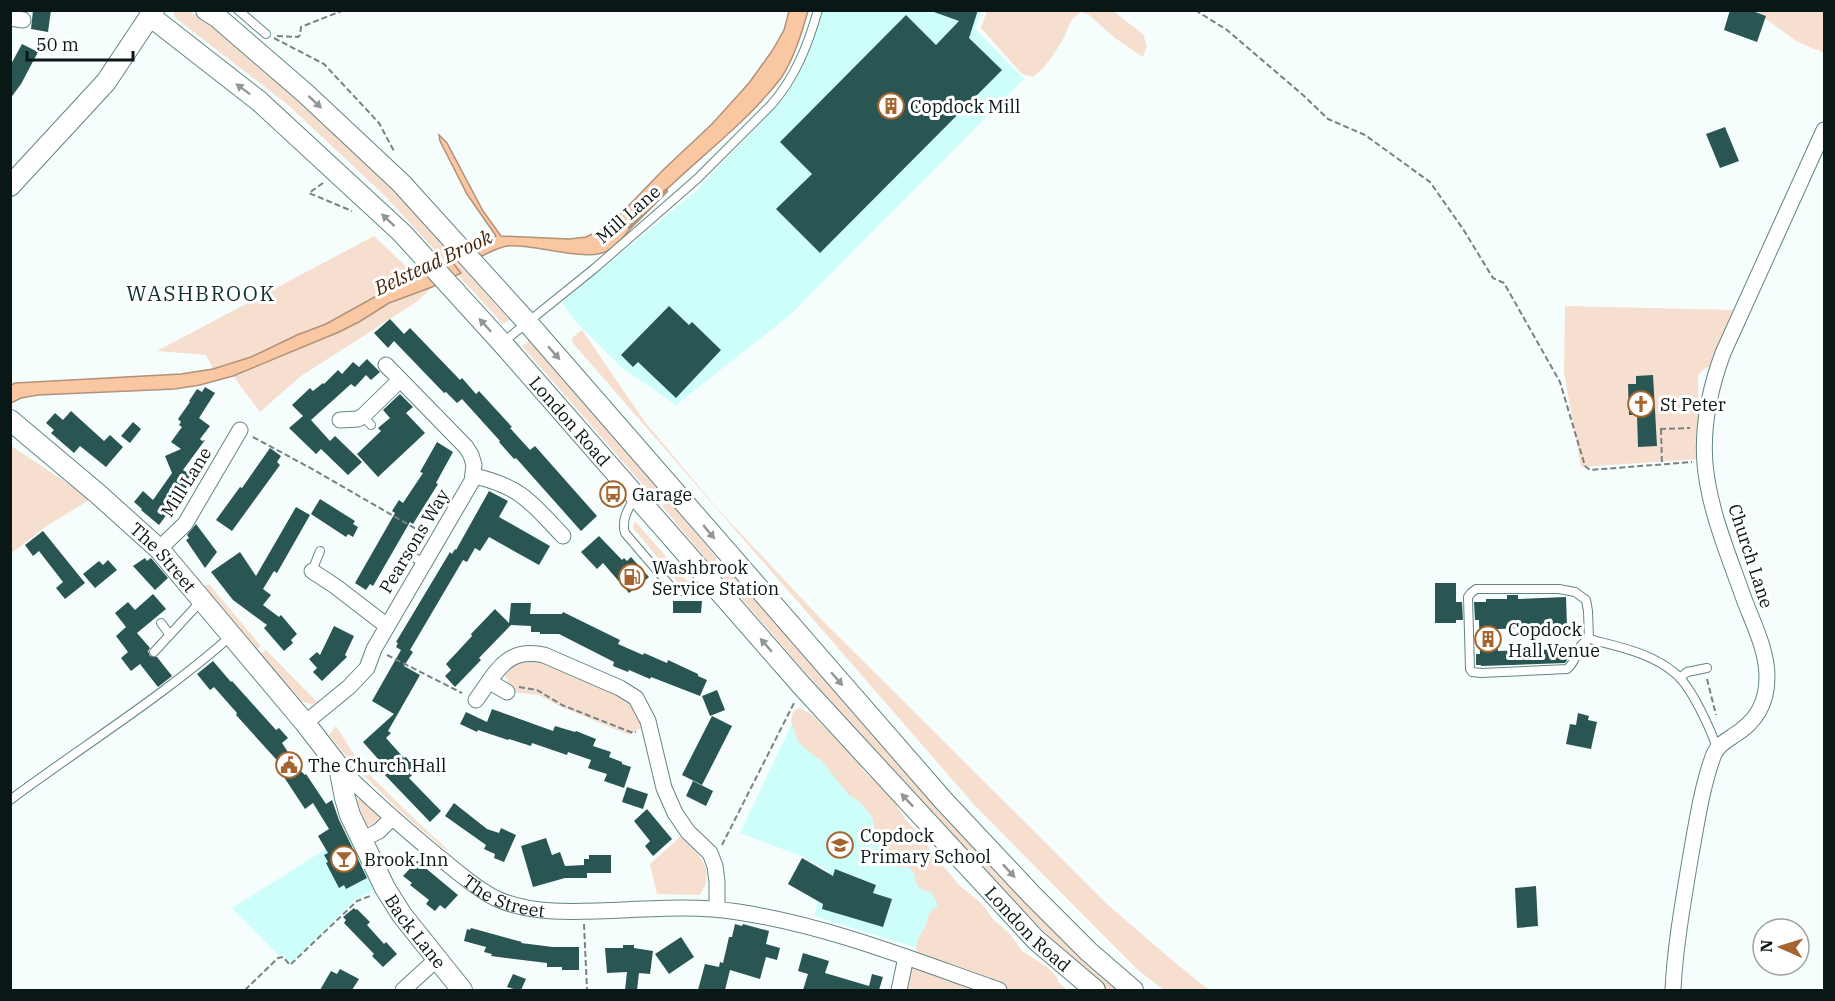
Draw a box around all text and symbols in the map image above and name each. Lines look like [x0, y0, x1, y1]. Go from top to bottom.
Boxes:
scale bar [27, 24, 134, 62]
text: 50 m [36, 33, 79, 56]
one-way arrow [235, 83, 251, 96]
building icon: Copdock Mill [876, 91, 906, 121]
one-way arrow [308, 95, 323, 109]
place label: Copdock Mill [910, 95, 1020, 118]
street label: Mill Lane [591, 180, 665, 248]
one-way arrow [381, 213, 395, 227]
water label: Belstead Brook [369, 223, 497, 302]
district label: WASHBROOK [126, 279, 276, 307]
one-way arrow [478, 317, 492, 332]
one-way arrow [547, 345, 560, 360]
street label: London Road [525, 371, 616, 471]
church icon: St Peter [1626, 389, 1656, 419]
place label: St Peter [1660, 393, 1726, 416]
street label: Mill Lane [156, 443, 216, 521]
bus stop icon: Garage [598, 479, 628, 509]
place label: Garage [632, 483, 692, 506]
street label: Pearsons Way [374, 484, 454, 597]
street label: Church Lane [1723, 501, 1779, 611]
street label: The Street [125, 517, 202, 597]
one-way arrow [703, 524, 716, 540]
place label: Washbrook Service Station [652, 556, 779, 600]
fuel station icon: Washbrook Service Station [617, 562, 647, 592]
place label: Copdock Hall Venue [1508, 618, 1600, 662]
building icon: Copdock Hall Venue [1473, 624, 1503, 654]
one-way arrow [760, 638, 773, 653]
one-way arrow [830, 671, 843, 686]
public building icon: The Church Hall [274, 750, 304, 780]
place label: The Church Hall [308, 754, 446, 777]
one-way arrow [900, 792, 914, 807]
place label: Copdock Primary School [860, 824, 991, 868]
school or university icon: Copdock Primary School [825, 830, 855, 860]
bar icon: Brook Inn [329, 844, 359, 874]
place label: Brook Inn [364, 848, 448, 871]
one-way arrow [1002, 864, 1016, 878]
street label: The Street [458, 869, 546, 922]
street label: London Road [980, 881, 1076, 976]
street label: Back Lane [380, 890, 451, 973]
north arrow [1751, 917, 1811, 977]
text: N [1756, 939, 1776, 953]

